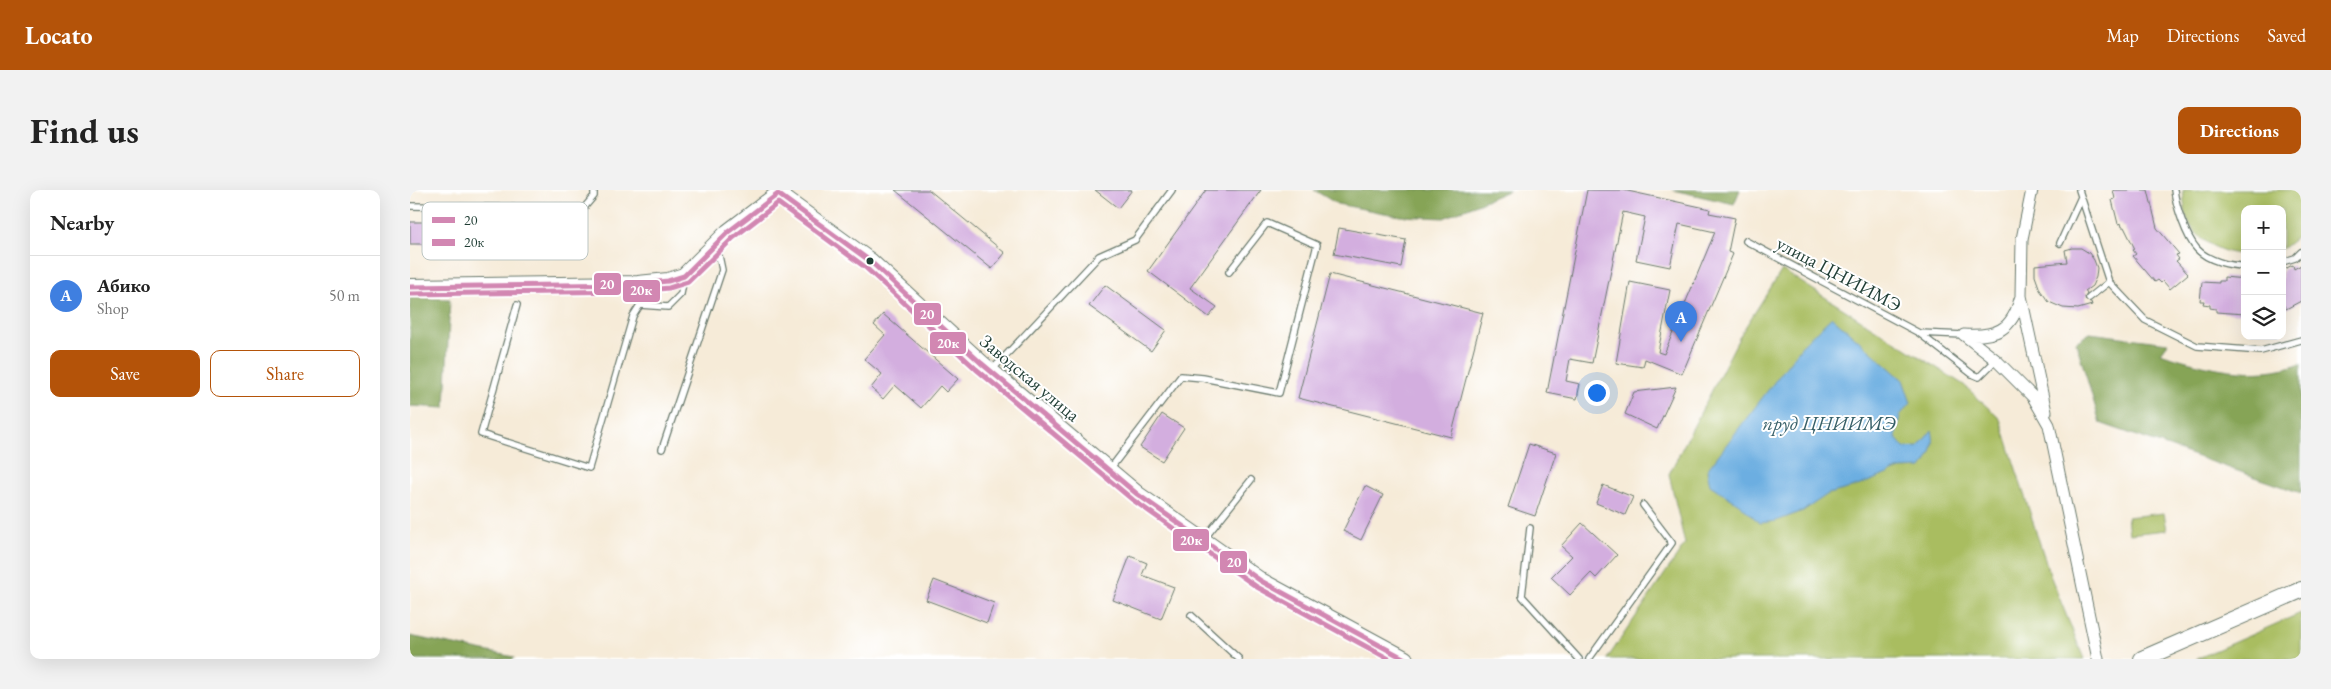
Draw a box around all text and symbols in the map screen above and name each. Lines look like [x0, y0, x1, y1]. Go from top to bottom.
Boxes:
text: Locato [25, 20, 93, 51]
text: Map [2107, 24, 2139, 47]
text: Directions [2167, 24, 2239, 47]
text: Saved [2267, 24, 2306, 47]
button: Directions [2178, 107, 2301, 154]
text: Find us [30, 108, 139, 153]
legend [422, 202, 588, 260]
map controls [2241, 205, 2286, 340]
button: + [2241, 205, 2286, 250]
text: Nearby [50, 209, 114, 236]
text: 20 [464, 211, 478, 229]
street label: улица ЦНИИМЭ [1772, 230, 1906, 318]
text: 20к [464, 233, 484, 251]
button: − [2241, 250, 2286, 295]
unlabelled marker [865, 256, 875, 266]
line badge: 20 [593, 272, 622, 296]
text: Абико [97, 273, 150, 298]
text: 20 [600, 275, 615, 293]
line badge: 20к [622, 279, 661, 303]
text: 20к [630, 281, 653, 299]
text: A [60, 285, 72, 306]
text: 50 m [329, 285, 360, 306]
button: layers [2241, 295, 2286, 340]
text: Shop [97, 298, 129, 319]
pin: A [1665, 301, 1697, 342]
line badge: 20 [913, 302, 942, 326]
text: 20 [920, 305, 935, 323]
street label: Заводская улица [975, 329, 1086, 427]
line badge: 20к [929, 331, 967, 355]
text: 20к [937, 334, 960, 352]
button: Save [50, 350, 200, 397]
button: Share [210, 350, 360, 397]
your location [1584, 380, 1610, 406]
water label: пруд ЦНИИМЭ [1762, 410, 1897, 436]
line badge: 20к [1172, 528, 1210, 552]
text: 20к [1180, 531, 1203, 549]
line badge: 20 [1219, 550, 1248, 574]
text: 20 [1227, 553, 1242, 571]

